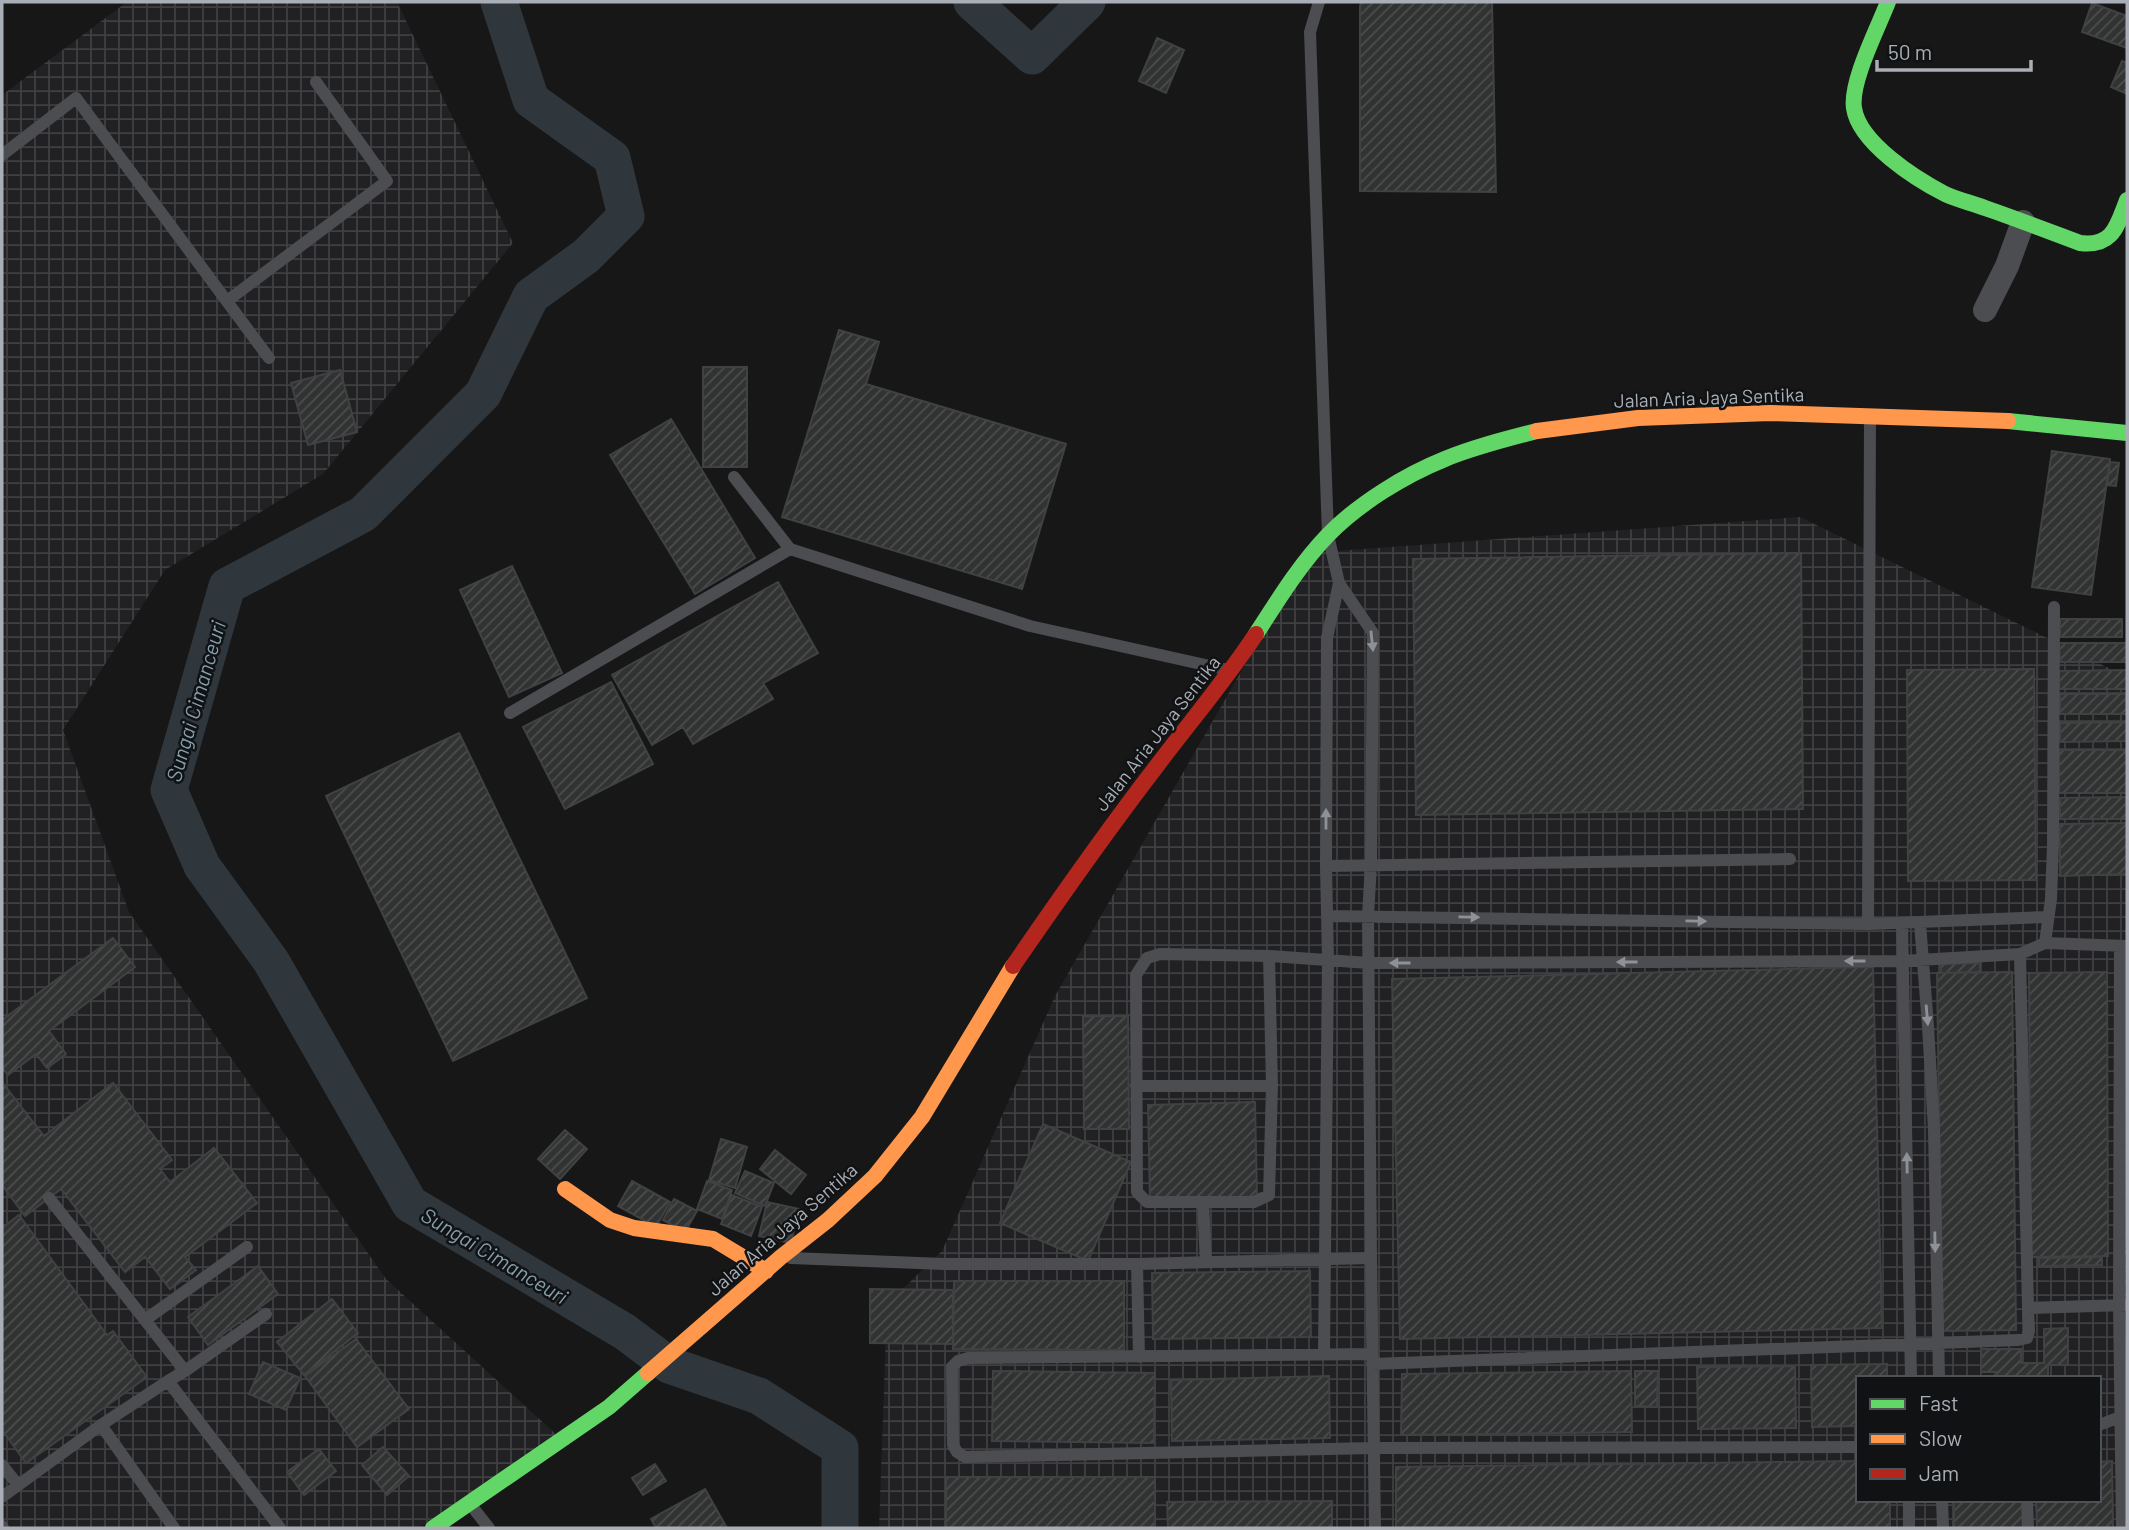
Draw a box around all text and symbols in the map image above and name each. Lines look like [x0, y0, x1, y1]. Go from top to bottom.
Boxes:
scale bar [1877, 28, 2031, 72]
text: 50 m [1888, 39, 1932, 64]
street label: Jalan Aria Jaya Sentika [1613, 382, 1805, 412]
water label: Sungai Cimanceuri [160, 617, 230, 784]
one-way arrow [1367, 630, 1378, 652]
street label: Jalan Aria Jaya Sentika [1089, 651, 1225, 815]
one-way arrow [1320, 808, 1332, 830]
one-way arrow [1458, 911, 1480, 923]
one-way arrow [1686, 916, 1708, 927]
one-way arrow [1843, 955, 1865, 967]
one-way arrow [1616, 956, 1638, 968]
one-way arrow [1388, 957, 1410, 969]
one-way arrow [1922, 1004, 1933, 1026]
one-way arrow [1901, 1151, 1912, 1173]
street label: Jalan Aria Jaya Sentika [703, 1158, 861, 1300]
water label: Sungai Cimanceuri [417, 1201, 573, 1309]
one-way arrow [1929, 1232, 1941, 1254]
legend [1856, 1376, 2101, 1502]
text: Fast [1919, 1390, 1959, 1415]
text: Slow [1919, 1425, 1962, 1450]
text: Jam [1919, 1460, 1959, 1485]

